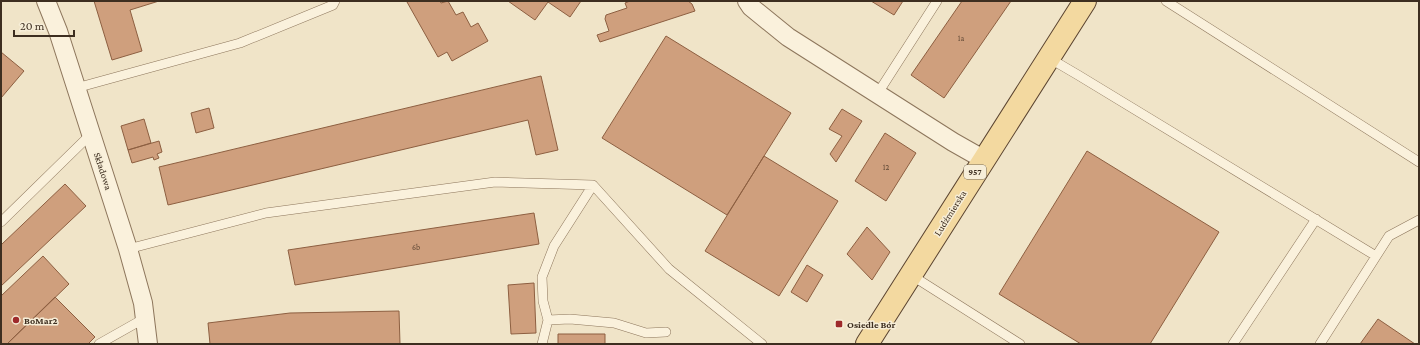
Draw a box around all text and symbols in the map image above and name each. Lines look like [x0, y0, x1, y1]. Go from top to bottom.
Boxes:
scale bar [14, 12, 74, 38]
text: 20 m [20, 19, 45, 33]
house number: 1a [958, 34, 964, 43]
street label: Składowa [92, 151, 114, 192]
house number: 12 [883, 163, 889, 172]
road number: 957 [964, 165, 986, 179]
street label: Ludźmierska [932, 188, 969, 238]
house number: 6b [412, 243, 420, 252]
marker: BoMar2 [11, 315, 21, 325]
place label: BoMar2 [24, 315, 58, 326]
marker: Osiedle Bór [834, 319, 844, 329]
place label: Osiedle Bór [847, 319, 896, 330]

